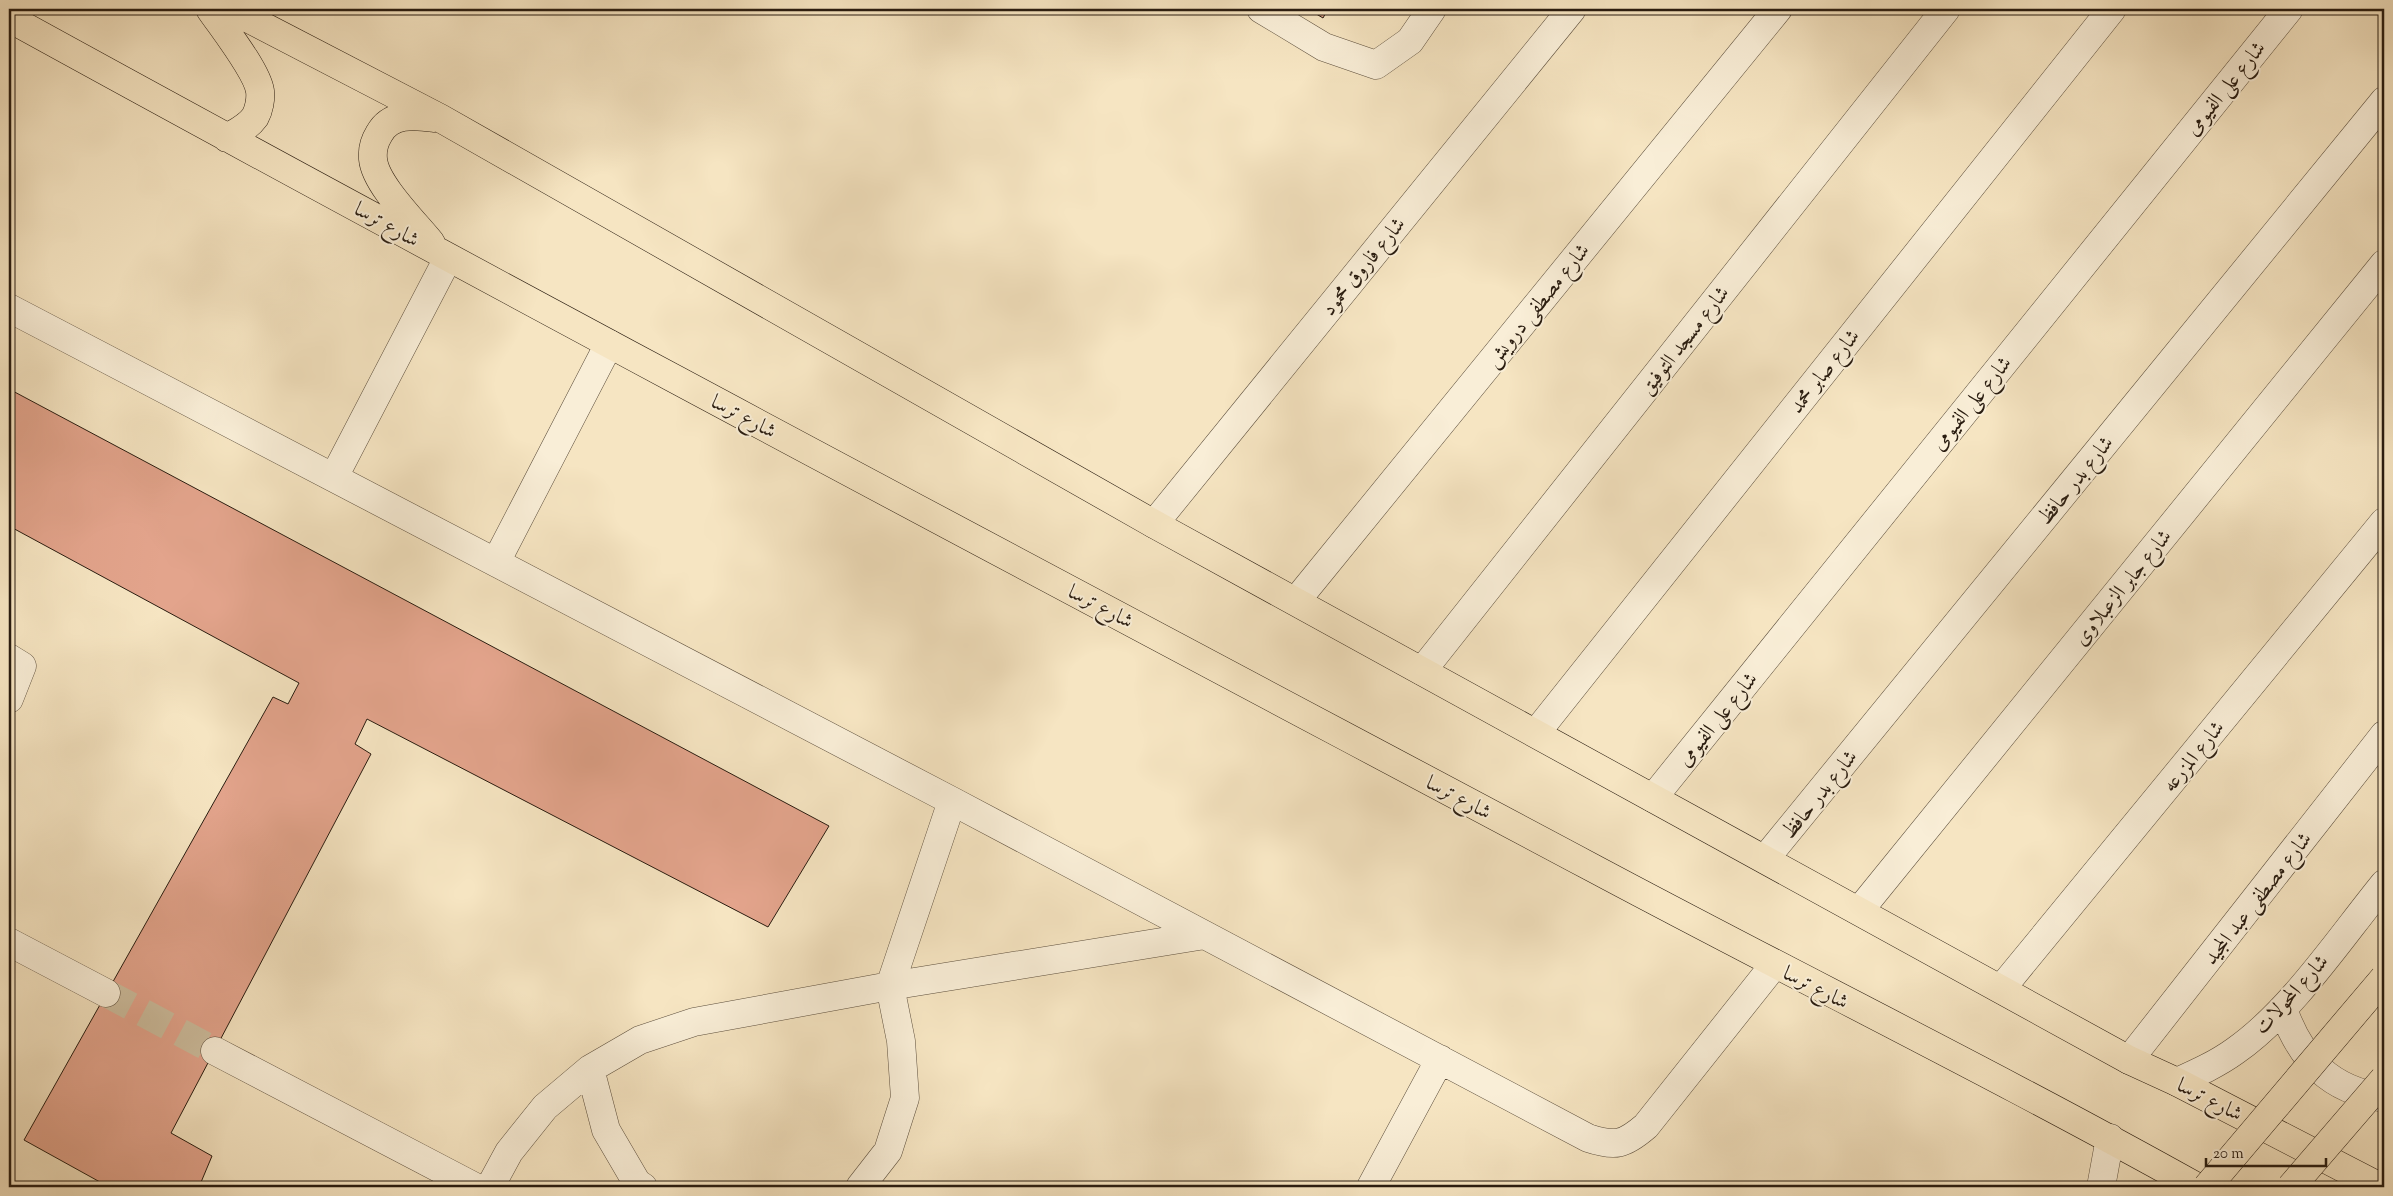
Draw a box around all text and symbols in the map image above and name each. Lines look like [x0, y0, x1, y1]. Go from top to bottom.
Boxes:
street label: شارع على الفيومى [2179, 35, 2275, 144]
street label: شارع ترسا [347, 196, 424, 257]
street label: شارع فاروق محمود [1315, 211, 1415, 324]
street label: شارع مصطفى درويش [1479, 238, 1599, 375]
street label: شارع مسجد التوفيق [1633, 280, 1739, 403]
street label: شارع صابر محمد [1783, 324, 1869, 422]
street label: شارع على الفيومى [1925, 350, 2021, 459]
street label: شارع ترسا [704, 388, 781, 448]
street label: شارع بدر حافظ [2031, 430, 2123, 533]
street label: شارع جابر الزعبلاوى [2067, 524, 2181, 654]
street label: شارع ترسا [1061, 578, 1138, 638]
street label: شارع على الفيومى [1671, 666, 1767, 775]
street label: شارع المزرعه [2156, 715, 2234, 800]
street label: شارع بدر حافظ [1775, 744, 1867, 847]
street label: شارع ترسا [1419, 769, 1496, 829]
street label: شارع مصطفى عبد المجيد [2197, 826, 2321, 973]
street label: شارع المحولات [2248, 949, 2337, 1043]
street label: شارع ترسا [1776, 959, 1853, 1019]
street label: شارع ترسا [2170, 1071, 2247, 1131]
scale bar [2206, 1136, 2326, 1168]
text: 20 m [2213, 1144, 2244, 1165]

